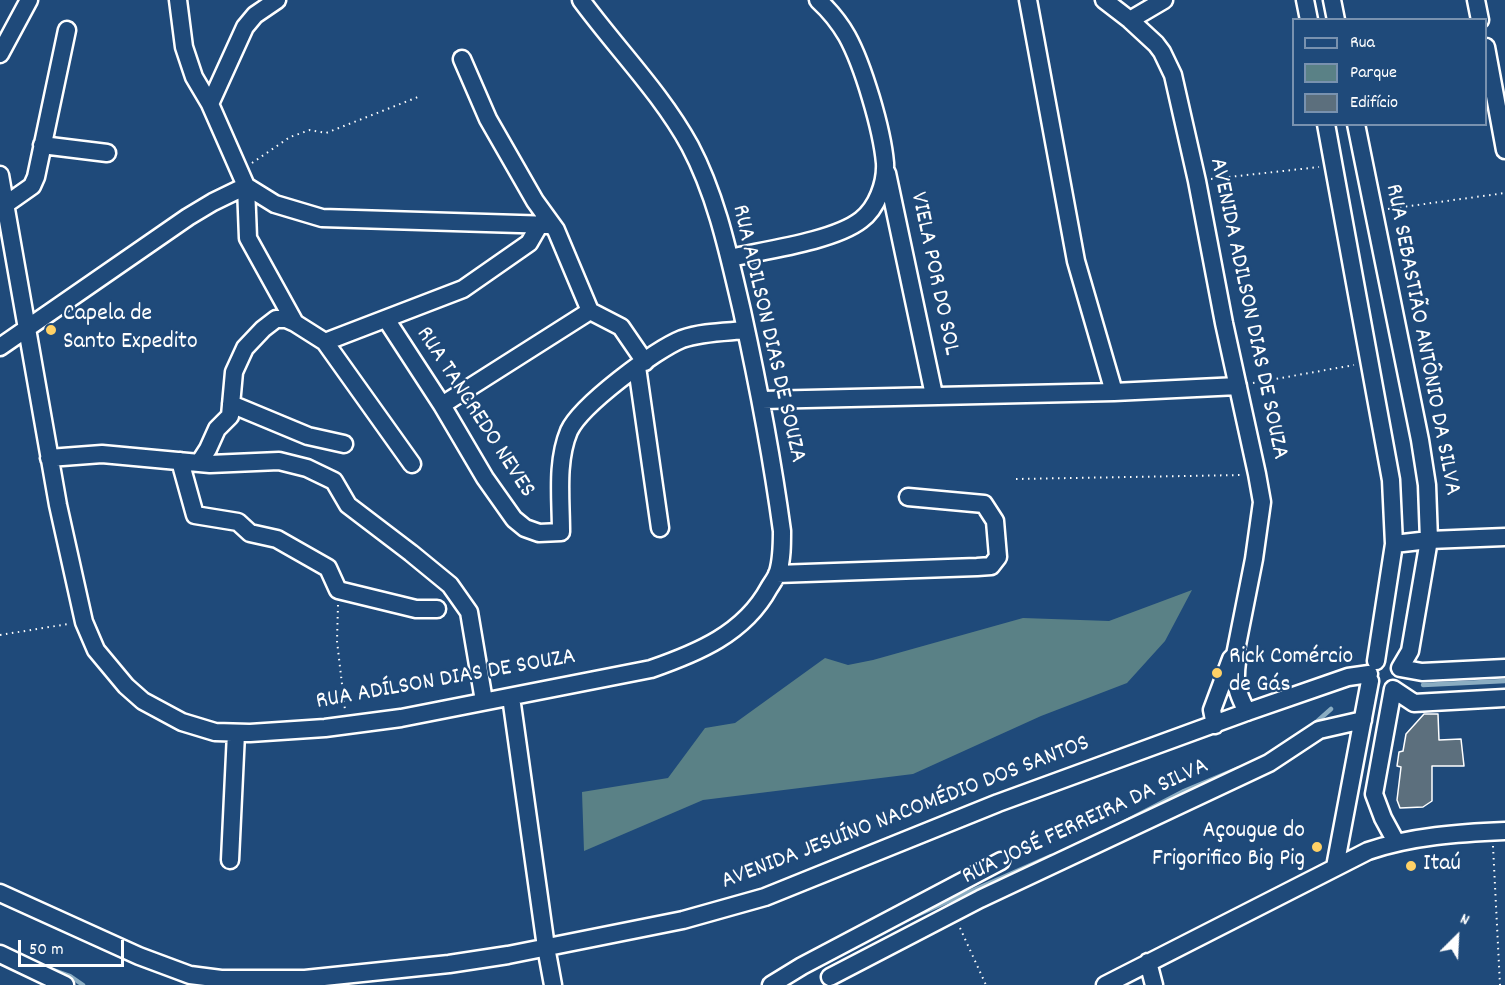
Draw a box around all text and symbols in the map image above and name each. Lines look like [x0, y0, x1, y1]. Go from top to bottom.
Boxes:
legend [1292, 18, 1487, 126]
text: Rua [1350, 31, 1375, 56]
text: Parque [1350, 61, 1397, 86]
text: Edifício [1350, 91, 1398, 116]
street label: AVENIDA ADILSON DIAS DE SOUZA [1201, 156, 1293, 462]
street label: RUA SEBASTIÃO ANTÔNIO DA SILVA [1377, 182, 1465, 498]
street label: VIELA POR DO SOL [902, 190, 964, 358]
street label: RUA ADILSON DIAS DE SOUZA [723, 202, 811, 466]
place label: Capela de Santo Expedito [63, 302, 198, 358]
street label: RUA TANCREDO NEVES [408, 322, 540, 504]
marker: Capela de Santo Expedito [44, 323, 58, 337]
street label: RUA ADÍLSON DIAS DE SOUZA [314, 644, 578, 718]
place label: Rick Comércio de Gás [1229, 645, 1353, 701]
marker: Rick Comércio de Gás [1210, 666, 1224, 680]
street label: AVENIDA JESUÍNO NACOMÉDIO DOS SANTOS [718, 730, 1094, 898]
street label: RUA JOSÉ FERREIRA DA SILVA [958, 753, 1214, 893]
place label: Açougue do Frigorifico Big Pig [1152, 819, 1305, 875]
marker: Açougue do Frigorifico Big Pig [1310, 840, 1324, 854]
place label: Itaú [1423, 852, 1461, 880]
marker: Itaú [1404, 859, 1418, 873]
north arrow [1427, 907, 1487, 967]
text: N [1456, 908, 1473, 932]
scale bar [21, 928, 128, 966]
text: 50 m [29, 938, 64, 963]

